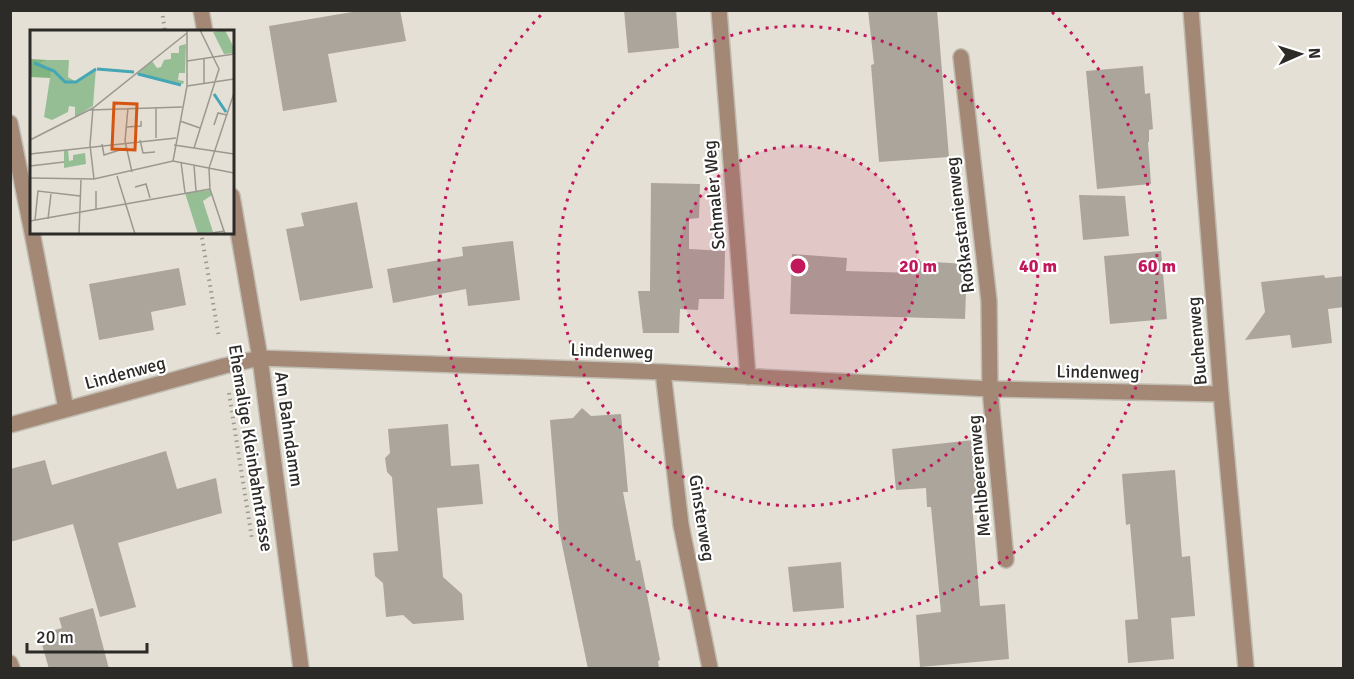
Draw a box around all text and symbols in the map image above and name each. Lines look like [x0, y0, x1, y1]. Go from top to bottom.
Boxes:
north arrow [1270, 24, 1330, 84]
inset map [30, 30, 234, 234]
text: N [1304, 47, 1324, 59]
street label: Schmaler Weg [698, 139, 730, 251]
street label: Roßkastanienweg [941, 156, 979, 294]
text: 20 m [899, 255, 937, 277]
text: 40 m [1019, 255, 1057, 277]
text: 60 m [1138, 255, 1176, 277]
centre of rings [788, 256, 808, 276]
street label: Buchenweg [1182, 296, 1212, 386]
street label: Lindenweg [570, 339, 654, 363]
street label: Ehemalige Kleinbahntrasse [224, 343, 278, 553]
street label: Lindenweg [82, 352, 168, 394]
street label: Lindenweg [1056, 360, 1140, 384]
street label: Am Bahndamm [270, 370, 308, 488]
street label: Mehlbeerenweg [963, 414, 995, 538]
street label: Ginsterweg [684, 473, 720, 563]
scale bar [27, 616, 147, 654]
text: 20 m [36, 626, 74, 648]

